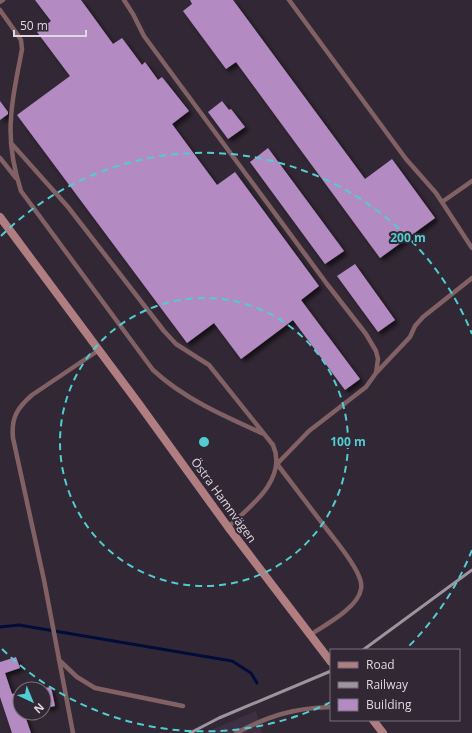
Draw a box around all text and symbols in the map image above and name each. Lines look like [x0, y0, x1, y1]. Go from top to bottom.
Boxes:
scale bar [14, 12, 86, 38]
text: 50 m [20, 17, 48, 34]
text: 200 m [390, 229, 426, 246]
text: 100 m [330, 433, 366, 450]
centre of rings [197, 435, 211, 449]
street label: Östra Hamnvägen [187, 454, 261, 546]
legend [330, 649, 460, 721]
text: Road [366, 656, 395, 673]
text: Railway [366, 676, 409, 693]
north arrow [12, 681, 52, 721]
text: Building [366, 696, 412, 713]
text: N [31, 700, 48, 717]

